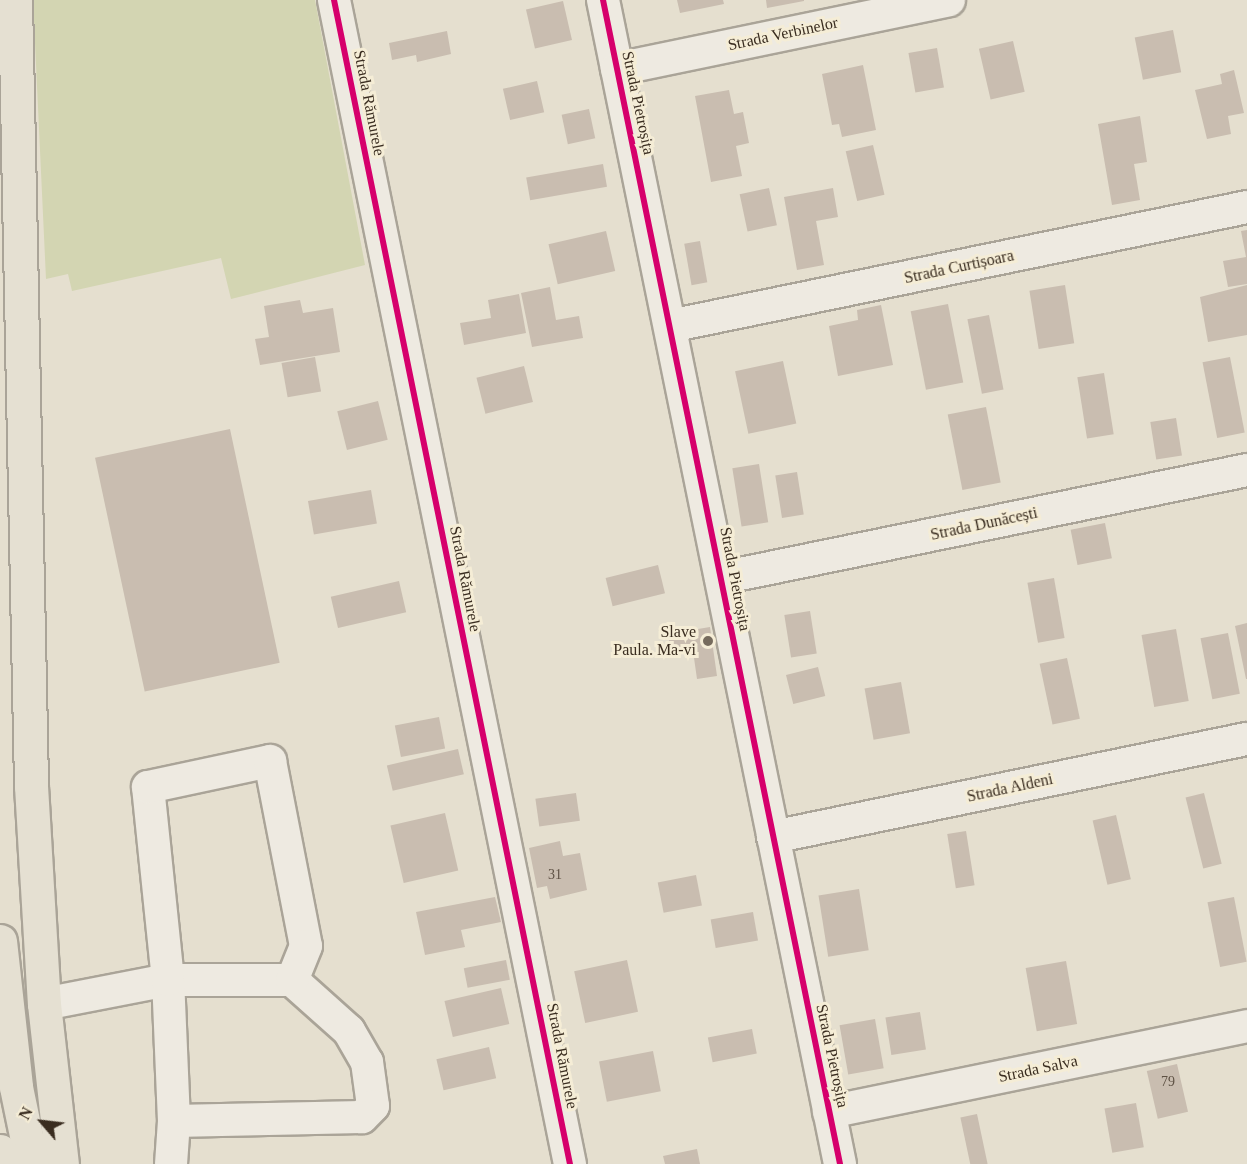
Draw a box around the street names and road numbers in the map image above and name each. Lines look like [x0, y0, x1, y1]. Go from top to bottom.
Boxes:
street label: Strada Verbinelor [726, 13, 840, 55]
street label: Strada Rămurele [349, 49, 389, 157]
street label: Strada Pietroșița [618, 49, 658, 157]
street label: Strada Curtișoara [902, 246, 1016, 288]
street label: Strada Dunăcești [929, 503, 1039, 545]
street label: Strada Rămurele [445, 525, 485, 633]
street label: Strada Pietroșița [716, 525, 754, 633]
street label: Strada Aldeni [965, 769, 1055, 807]
street label: Strada Rămurele [542, 1002, 582, 1110]
street label: Strada Pietroșița [812, 1002, 852, 1110]
street label: Strada Salva [997, 1051, 1079, 1087]

